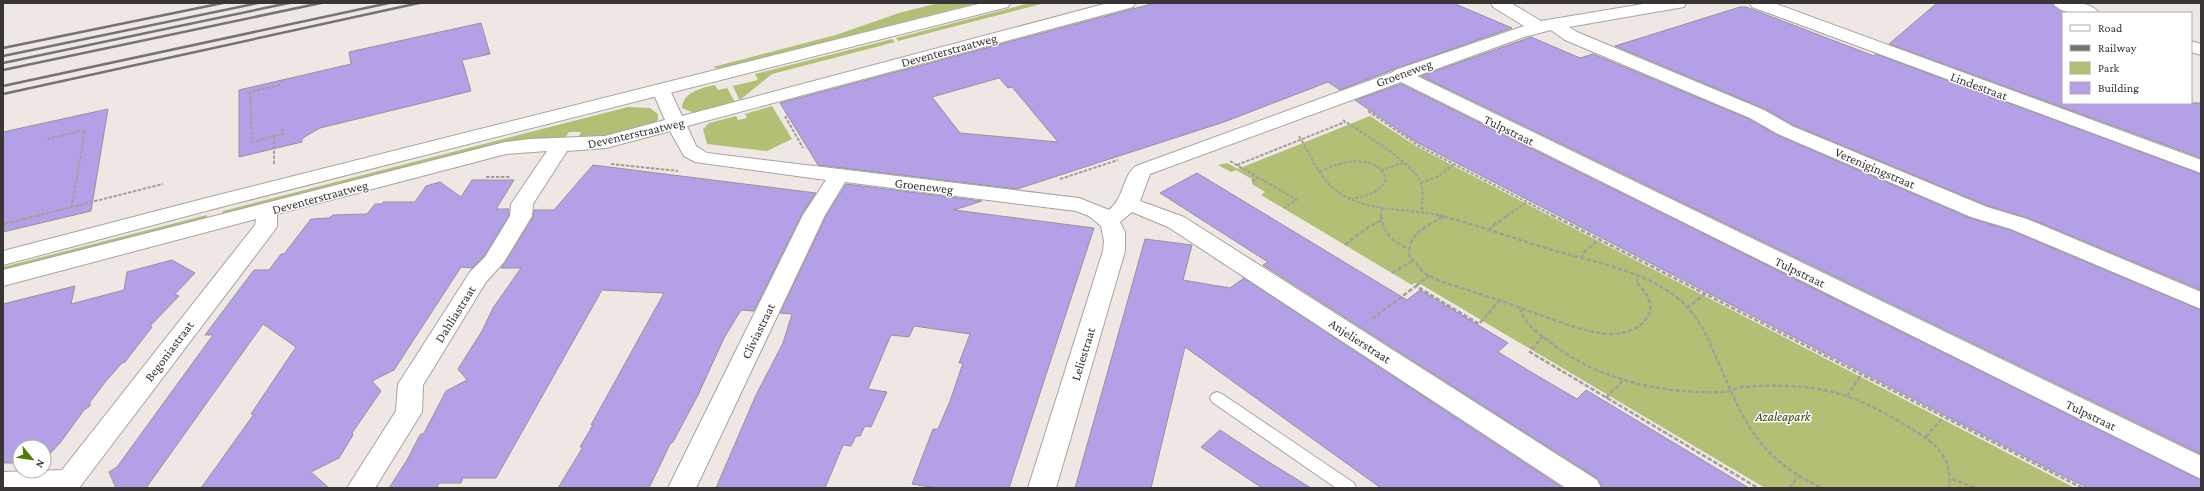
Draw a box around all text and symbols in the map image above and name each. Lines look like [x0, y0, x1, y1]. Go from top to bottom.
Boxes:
legend [2062, 12, 2192, 104]
text: Road [2098, 21, 2123, 35]
street label: Deventerstraatweg [899, 30, 999, 70]
text: Railway [2098, 41, 2137, 55]
street label: Groeneweg [1374, 56, 1435, 90]
text: Park [2098, 61, 2120, 75]
street label: Lindestraat [1948, 69, 2010, 103]
text: Building [2098, 81, 2139, 95]
street label: Tulpstraat [1481, 111, 1537, 149]
street label: Deventerstraatweg [586, 114, 687, 151]
street label: Verenigingstraat [1832, 144, 1918, 192]
street label: Groeneweg [894, 175, 955, 197]
street label: Deventerstraatweg [270, 177, 370, 217]
street label: Tulpstraat [1772, 253, 1828, 291]
street label: Dahliastraat [432, 282, 479, 345]
street label: Cliviastraat [738, 300, 778, 361]
street label: Anjelierstraat [1326, 316, 1394, 368]
street label: Begoniastraat [141, 317, 197, 384]
street label: Leliestraat [1068, 325, 1098, 382]
street label: Tulpstraat [2063, 396, 2119, 434]
park label: Azaleapark [1754, 409, 1812, 424]
north arrow [12, 439, 52, 479]
text: N [33, 458, 48, 470]

